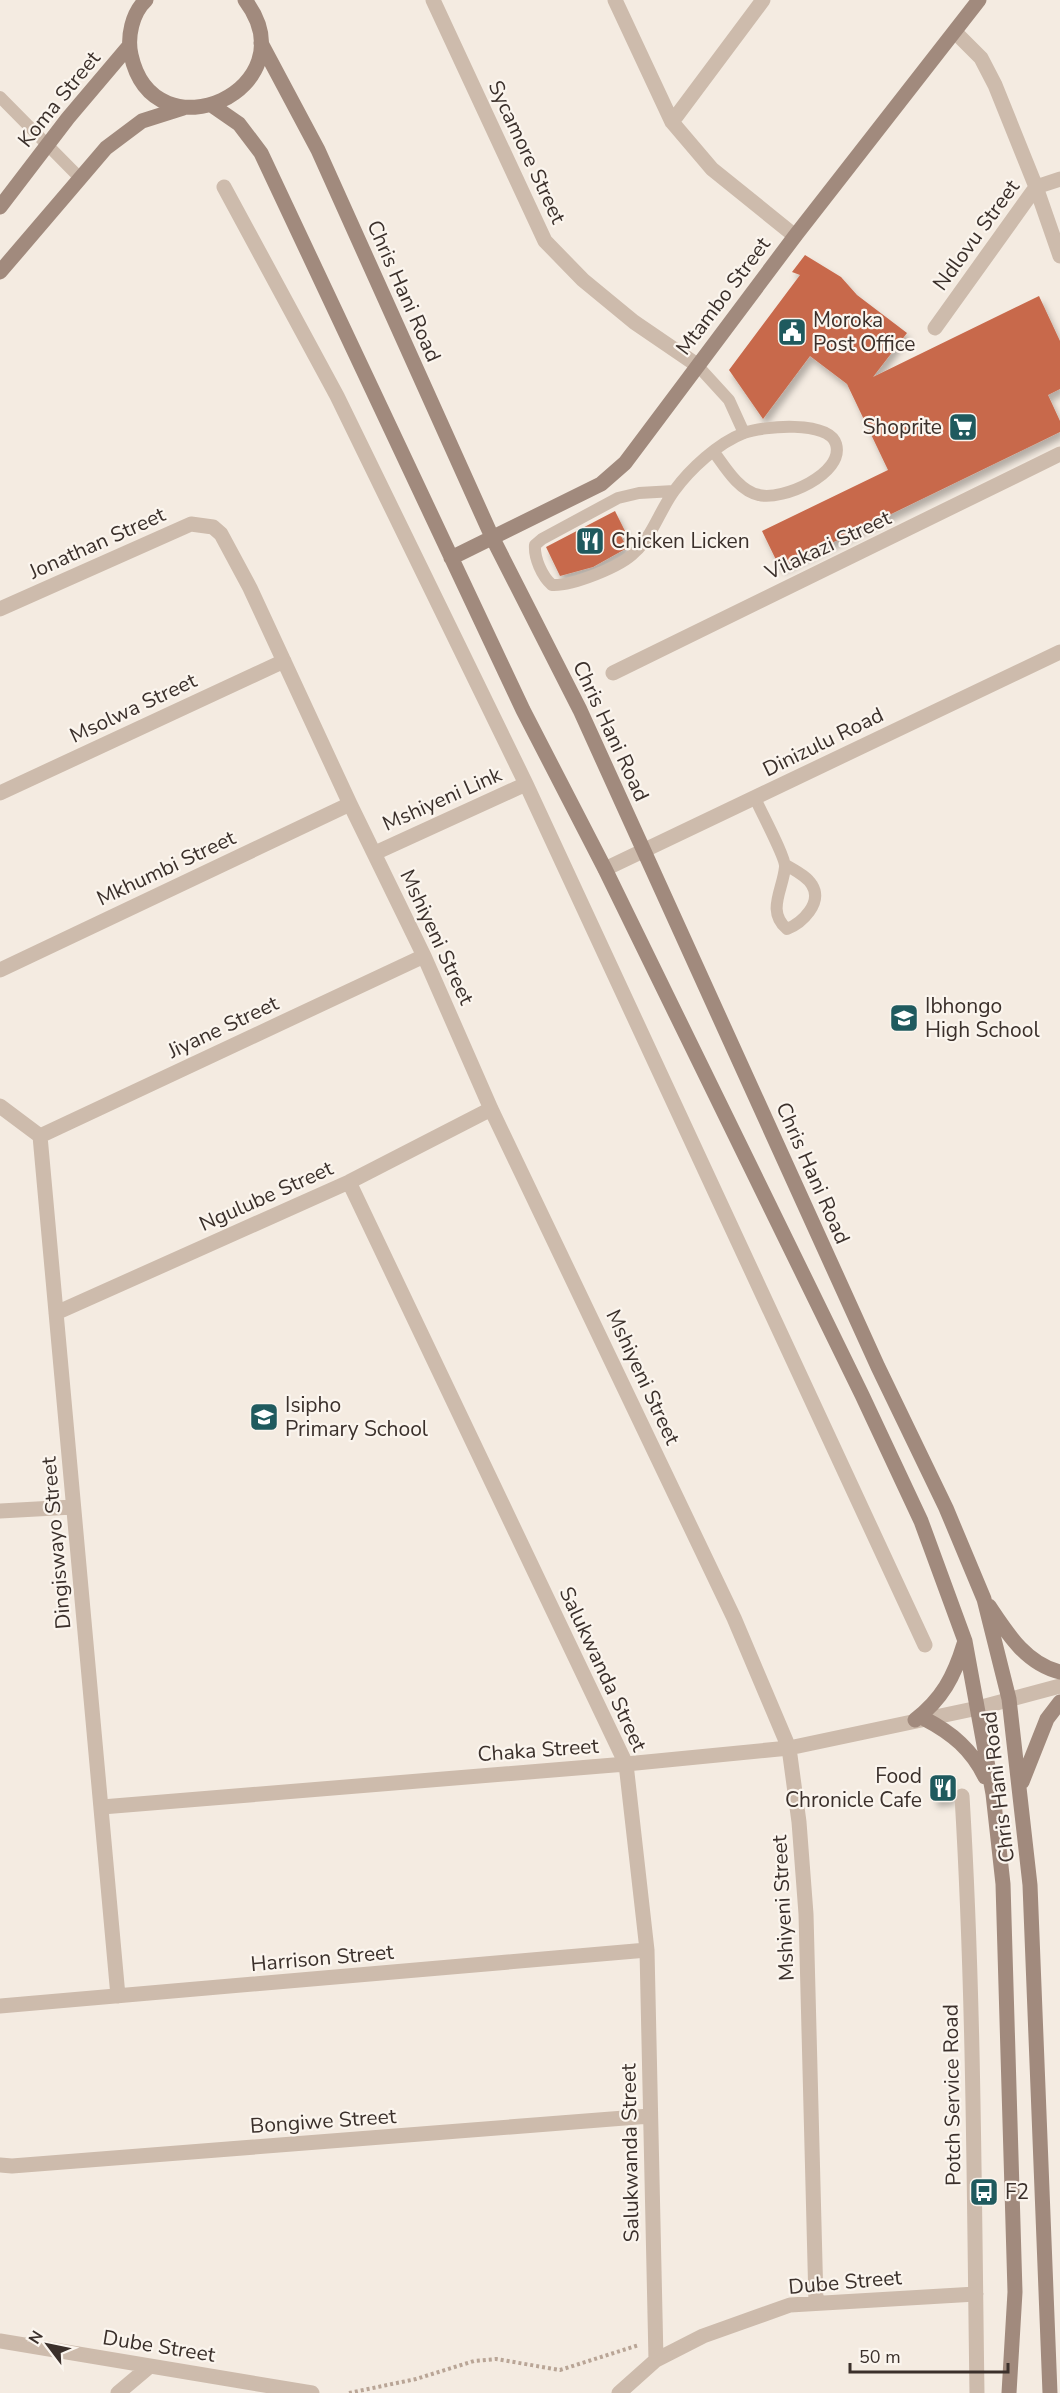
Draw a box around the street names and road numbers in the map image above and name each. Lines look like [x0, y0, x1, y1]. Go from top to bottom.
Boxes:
street label: Koma Street [12, 44, 107, 153]
street label: Sycamore Street [482, 76, 573, 229]
street label: Ndlovu Street [926, 173, 1026, 296]
street label: Chris Hani Road [360, 216, 448, 366]
street label: Mtambo Street [669, 231, 777, 361]
street label: Jonathan Street [23, 500, 170, 586]
street label: Vilakazi Street [760, 503, 896, 587]
street label: Chris Hani Road [566, 656, 656, 806]
street label: Msolwa Street [65, 666, 202, 750]
street label: Dinizulu Road [758, 701, 888, 783]
street label: Mshiyeni Link [378, 760, 506, 838]
street label: Mkhumbi Street [92, 823, 240, 912]
street label: Mshiyeni Street [393, 865, 481, 1010]
street label: Jiyane Street [162, 989, 284, 1065]
street label: Chris Hani Road [769, 1098, 857, 1248]
street label: Ngulube Street [195, 1154, 338, 1238]
street label: Mshiyeni Street [599, 1305, 687, 1450]
street label: Dingiswayo Street [34, 1455, 77, 1630]
street label: Salukwanda Street [553, 1582, 654, 1757]
street label: Chris Hani Road [975, 1710, 1021, 1864]
street label: Chaka Street [476, 1732, 600, 1768]
street label: Mshiyeni Street [765, 1834, 801, 1982]
street label: Harrison Street [249, 1938, 395, 1978]
street label: Potch Service Road [936, 2004, 968, 2186]
street label: Salukwanda Street [614, 2063, 646, 2243]
street label: Bongiwe Street [249, 2102, 398, 2140]
street label: Dube Street [787, 2263, 903, 2301]
street label: Dube Street [101, 2323, 218, 2369]

